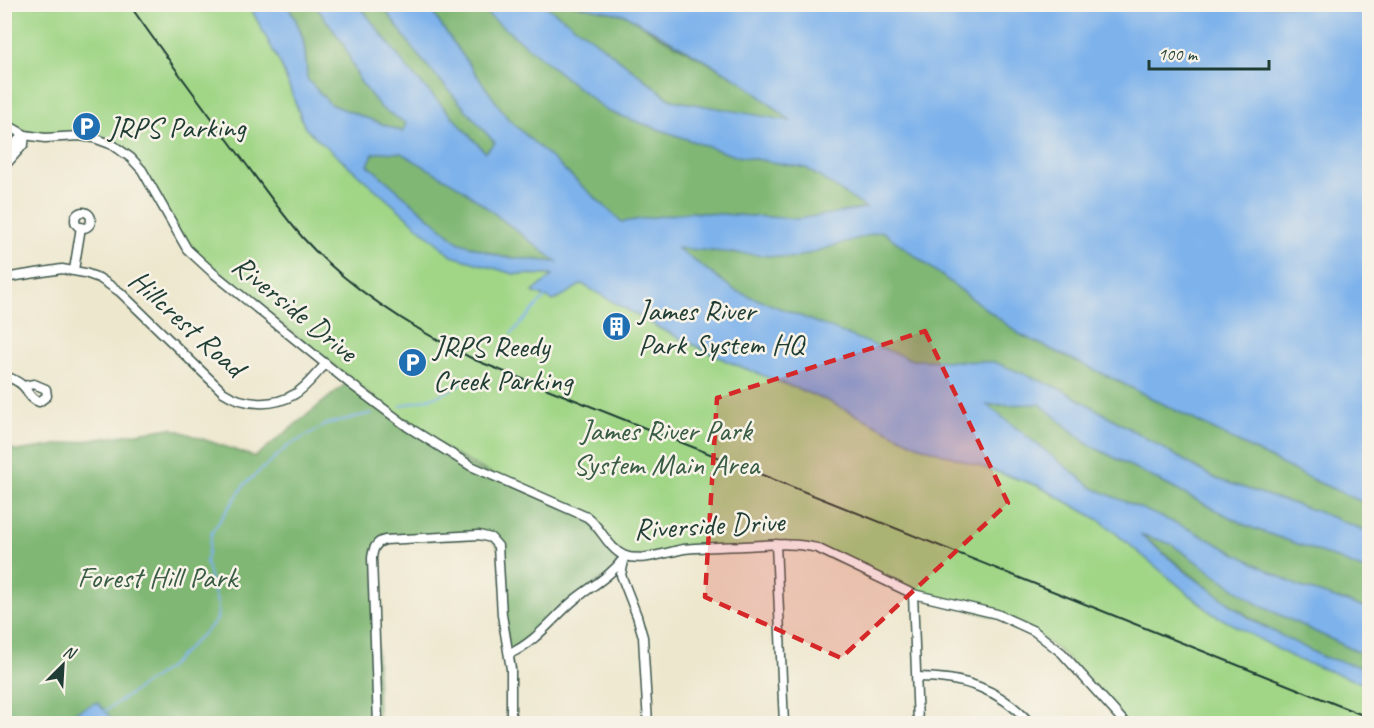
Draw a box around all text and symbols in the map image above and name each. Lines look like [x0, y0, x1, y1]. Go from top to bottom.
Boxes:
scale bar [1149, 33, 1269, 71]
text: 100 m [1158, 43, 1199, 65]
place label: JRPS Parking [106, 108, 247, 146]
parking icon: JRPS Parking [71, 111, 103, 143]
street label: Riverside Drive [225, 246, 367, 372]
street label: Hillcrest Road [121, 261, 256, 388]
place label: James River Park System HQ [636, 291, 807, 363]
building icon: James River Park System HQ [601, 311, 633, 343]
place label: JRPS Reedy Creek Parking [431, 327, 575, 399]
parking icon: JRPS Reedy Creek Parking [396, 347, 428, 379]
park label: James River Park System Main Area [573, 411, 761, 483]
street label: Riverside Drive [633, 502, 787, 548]
park label: Forest Hill Park [77, 558, 239, 596]
north arrow [33, 635, 93, 695]
text: N [60, 641, 80, 665]

